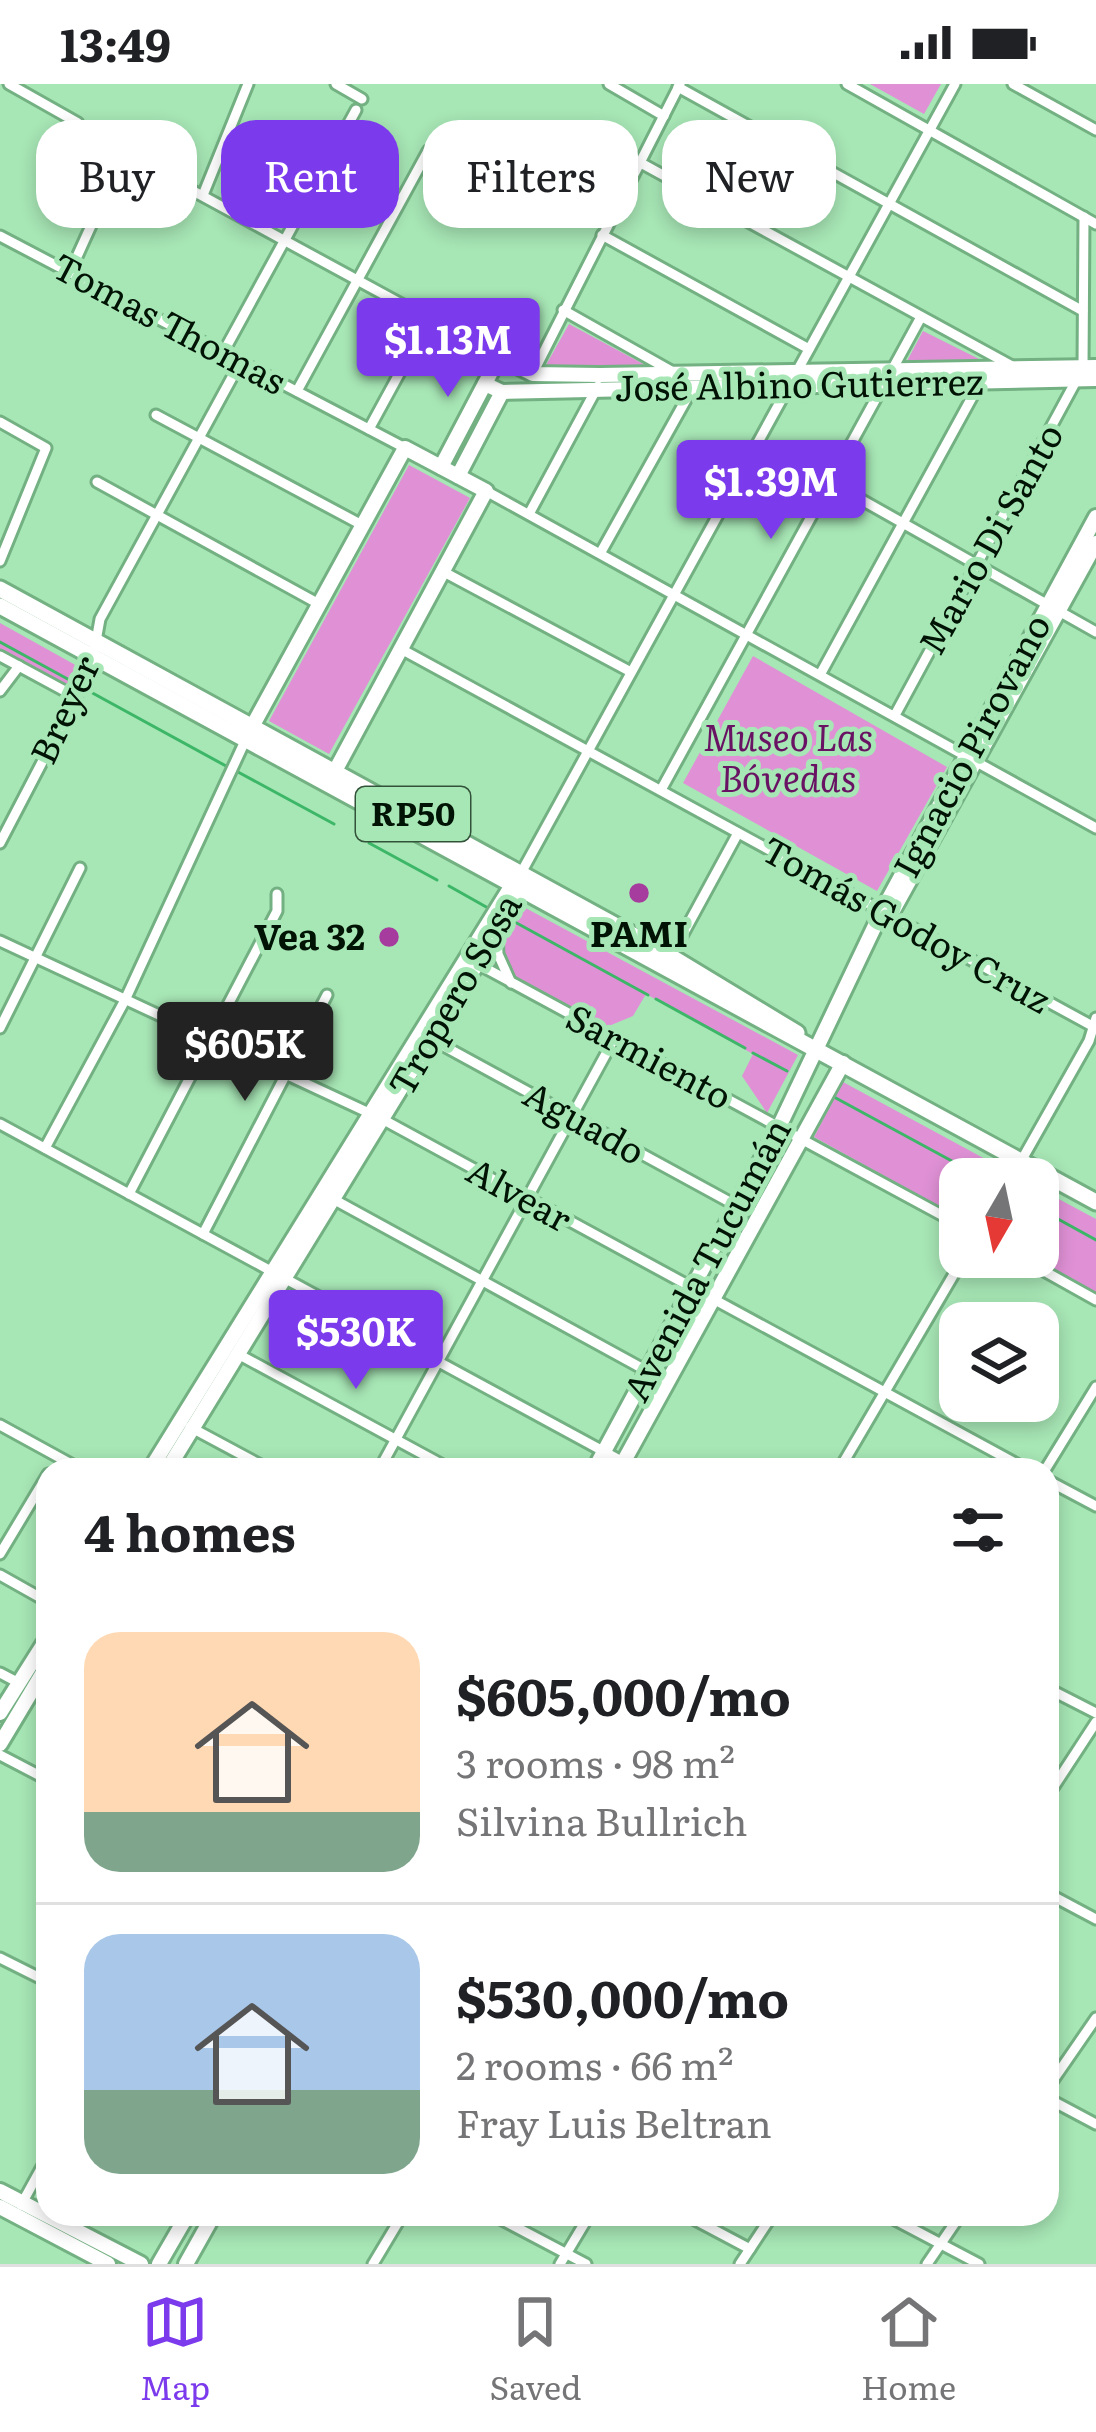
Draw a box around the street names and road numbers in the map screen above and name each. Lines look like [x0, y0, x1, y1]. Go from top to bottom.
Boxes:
street label: Tomas Thomas [44, 238, 296, 406]
street label: José Albino Gutierrez [614, 353, 984, 412]
street label: Mario Di Santo [903, 413, 1074, 663]
street label: Ignacio Pirovano [878, 604, 1062, 886]
street label: Breyer [15, 646, 111, 772]
road number: RP50 [356, 787, 470, 841]
street label: Tomás Godoy Cruz [753, 821, 1061, 1024]
street label: Tropero Sosa [373, 882, 533, 1105]
street label: Sarmiento [558, 989, 742, 1121]
street label: Aguado [515, 1066, 655, 1176]
street label: Avenida Tucumán [608, 1108, 802, 1410]
street label: Alvear [458, 1142, 582, 1243]

